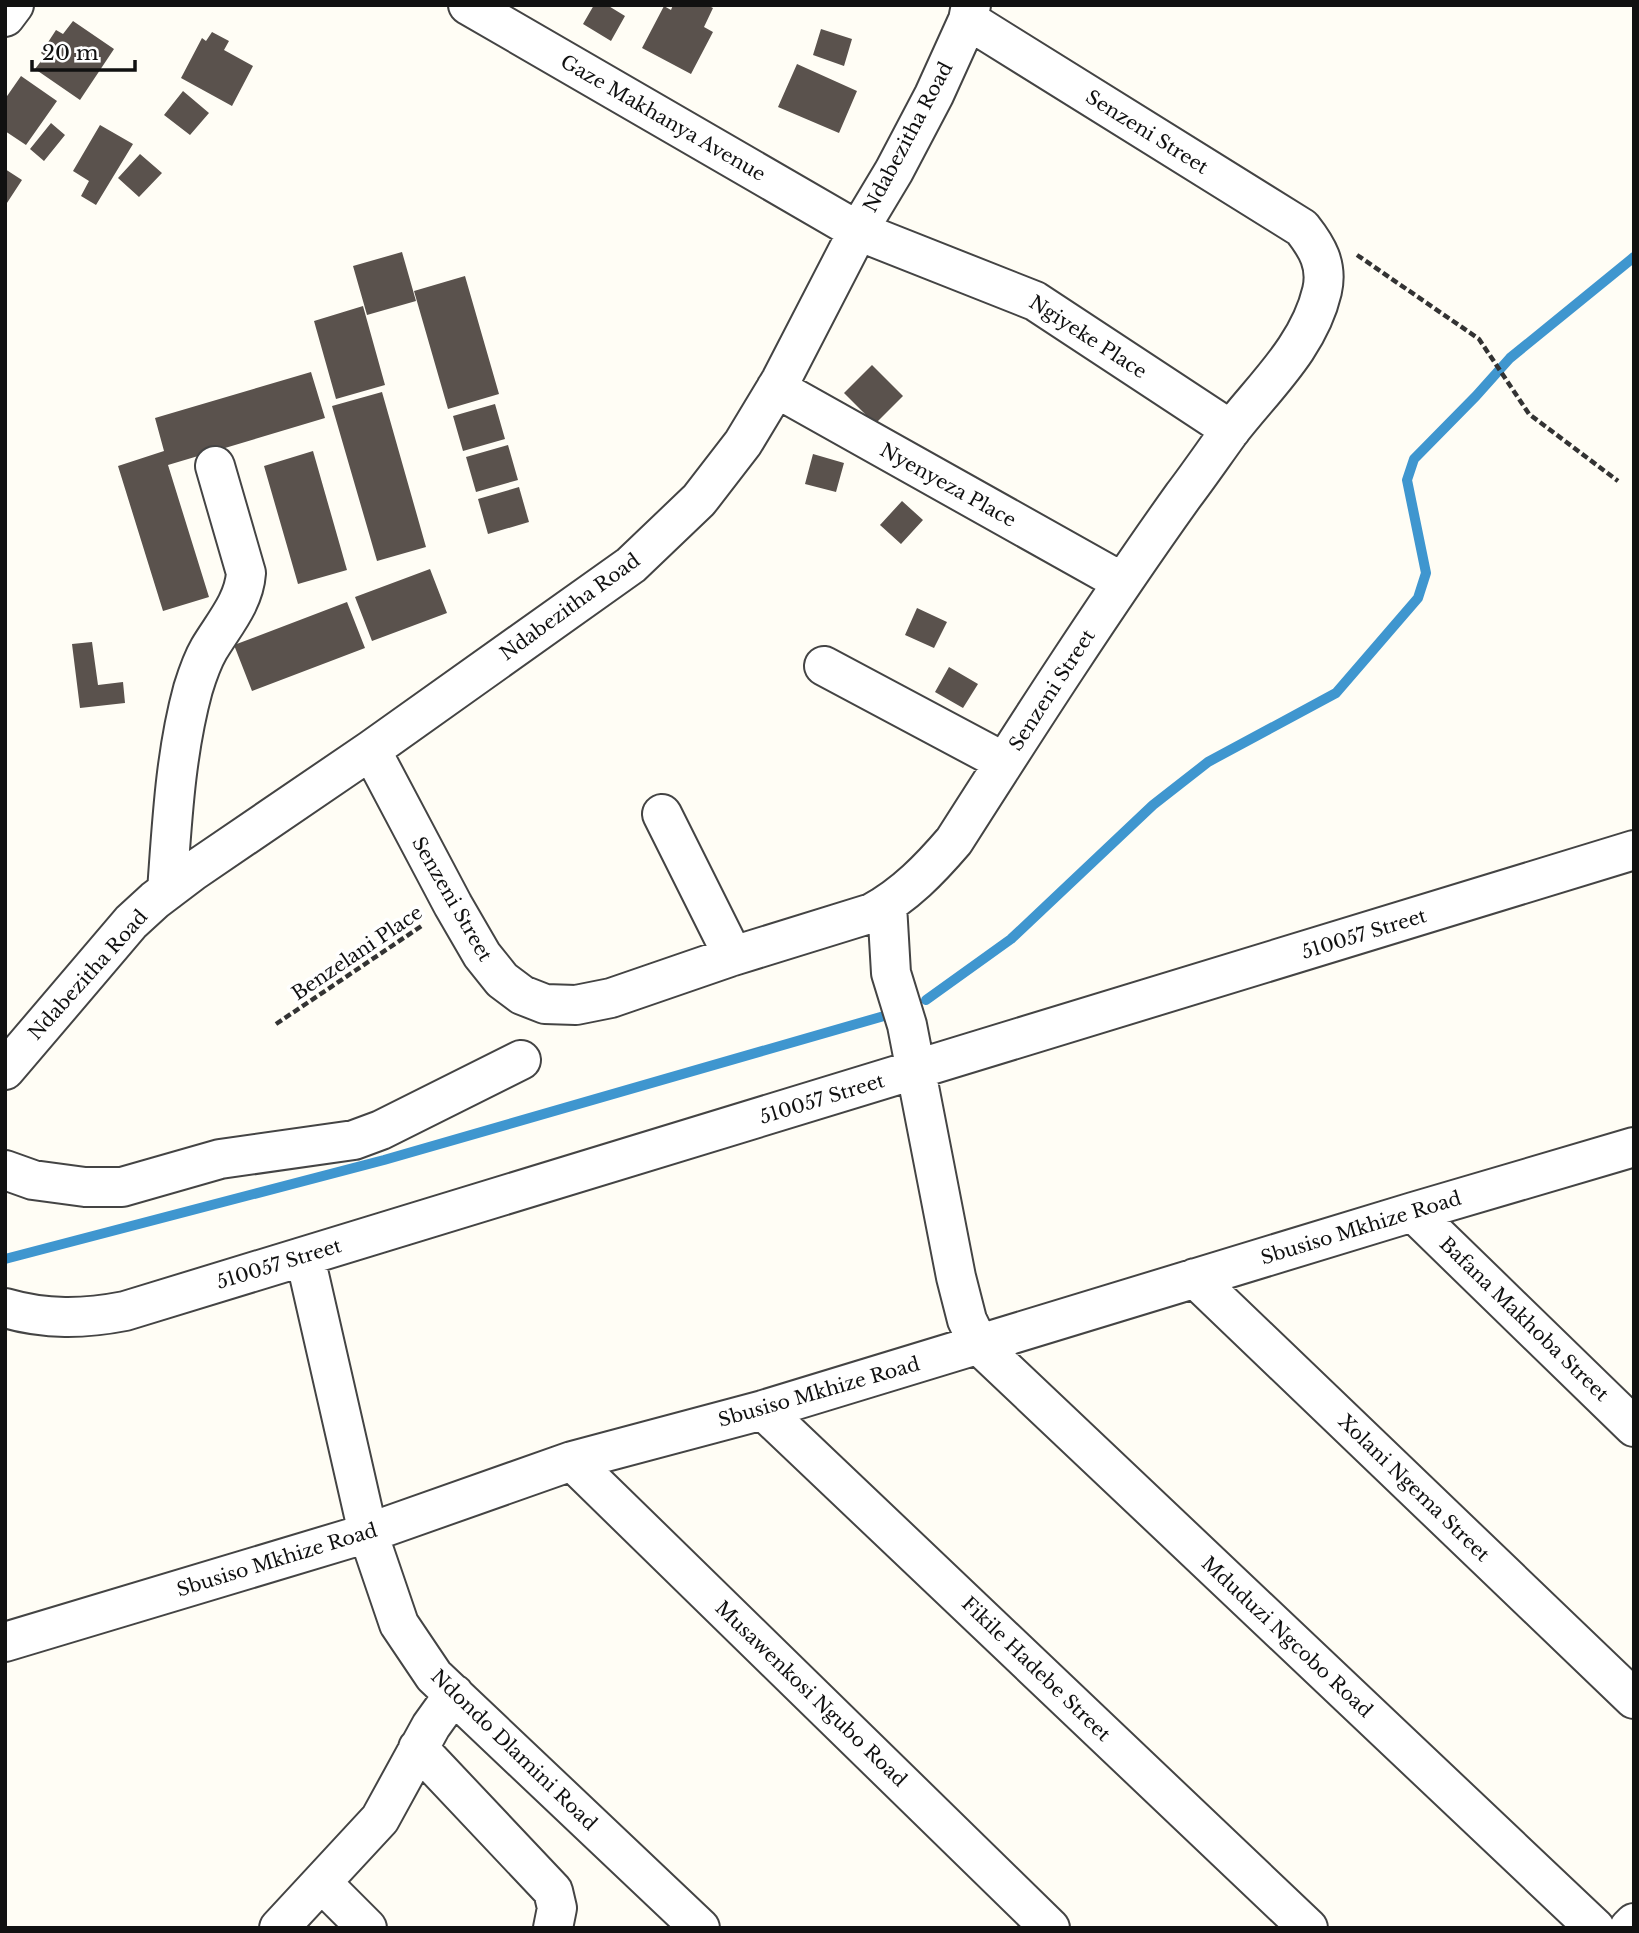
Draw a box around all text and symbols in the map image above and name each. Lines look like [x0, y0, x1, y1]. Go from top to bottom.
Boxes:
scale bar [32, 28, 135, 72]
text: 20 m [42, 40, 99, 66]
street label: Gaze Makhanya Avenue [557, 50, 769, 186]
street label: Ndabezitha Road [859, 58, 957, 216]
street label: Senzeni Street [1082, 85, 1213, 179]
street label: Ngiyeke Place [1025, 291, 1151, 383]
street label: Nyenyeza Place [876, 438, 1020, 532]
street label: Ndabezitha Road [496, 549, 644, 665]
street label: Senzeni Street [1004, 624, 1100, 755]
street label: Senzeni Street [407, 833, 497, 966]
street label: Benzelani Place [287, 901, 427, 1005]
street label: 510057 Street [1299, 904, 1430, 964]
street label: Ndabezitha Road [24, 905, 152, 1045]
street label: 510057 Street [757, 1069, 888, 1129]
street label: Sbusiso Mkhize Road [1258, 1186, 1464, 1269]
street label: Bafana Makhoba Street [1435, 1232, 1614, 1406]
street label: 510057 Street [214, 1234, 345, 1294]
street label: Sbusiso Mkhize Road [716, 1352, 923, 1432]
street label: Xolani Ngema Street [1334, 1410, 1495, 1567]
street label: Sbusiso Mkhize Road [174, 1518, 380, 1601]
street label: Mduduzi Ngcobo Road [1197, 1552, 1377, 1722]
street label: Fikile Hadebe Street [957, 1592, 1116, 1746]
street label: Musawenkosi Ngubo Road [710, 1596, 912, 1792]
street label: Ndondo Dlamini Road [426, 1665, 602, 1835]

